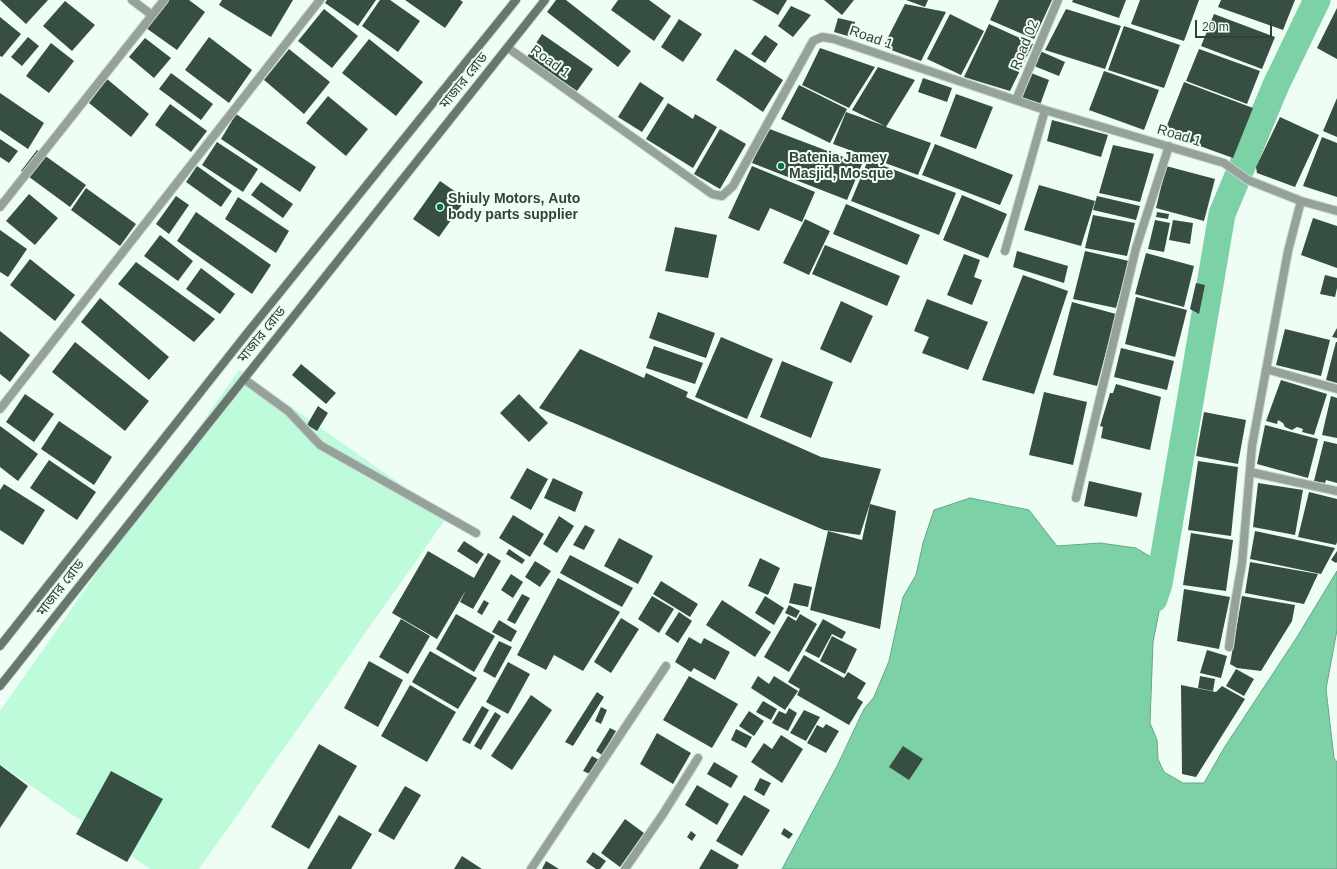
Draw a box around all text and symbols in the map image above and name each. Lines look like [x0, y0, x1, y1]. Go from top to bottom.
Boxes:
scale bar [1197, 12, 1274, 38]
street label: Road 02 [1007, 17, 1043, 73]
text: 20 m [1202, 20, 1229, 34]
street label: Road 1 [847, 23, 895, 53]
street label: Road 1 [527, 42, 573, 82]
street label: মাজার রোড [436, 50, 492, 112]
street label: Road 1 [1155, 121, 1203, 151]
place label: Batenia Jamey Masjid, Mosque [789, 150, 893, 182]
marker: Batenia Jamey Masjid, Mosque [776, 161, 786, 171]
place label: Shiuly Motors, Auto body parts supplier [448, 191, 580, 224]
marker: Shiuly Motors, Auto body parts supplier [435, 202, 445, 212]
street label: মাজার রোড [234, 304, 290, 366]
street label: মাজার রোড [34, 556, 88, 620]

